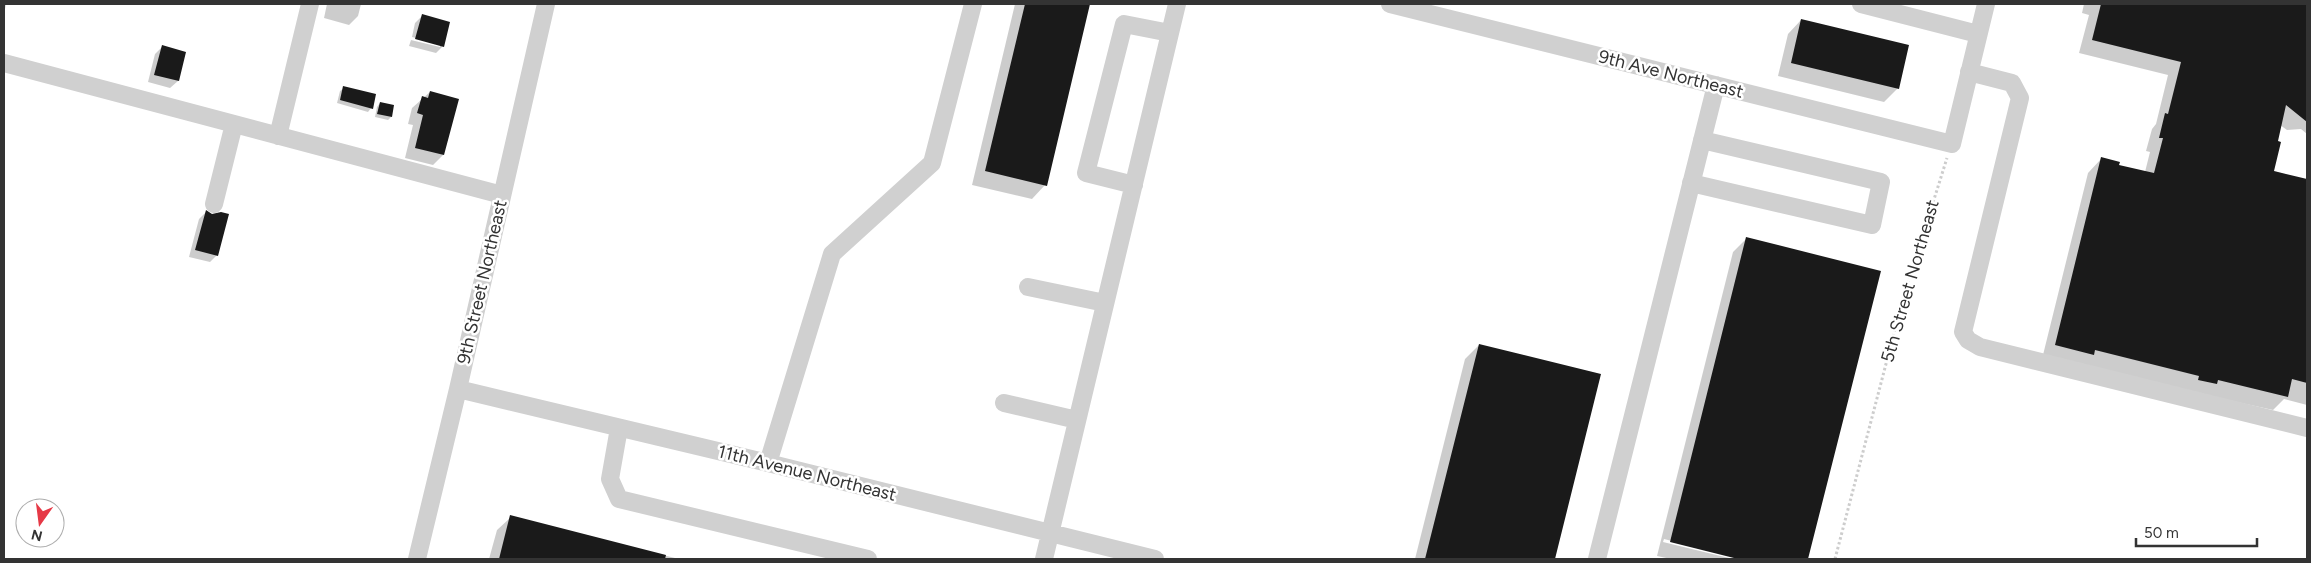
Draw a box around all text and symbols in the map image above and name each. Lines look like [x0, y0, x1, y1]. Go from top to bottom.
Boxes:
street label: 9th Ave Northeast [1596, 45, 1746, 103]
street label: 5th Street Northeast [1876, 197, 1944, 365]
street label: 9th Street Northeast [452, 198, 512, 366]
street label: 11th Avenue Northeast [716, 440, 899, 506]
north arrow [15, 498, 65, 548]
scale bar [2136, 516, 2257, 548]
text: 50 m [2144, 524, 2179, 542]
text: N [30, 526, 44, 545]

